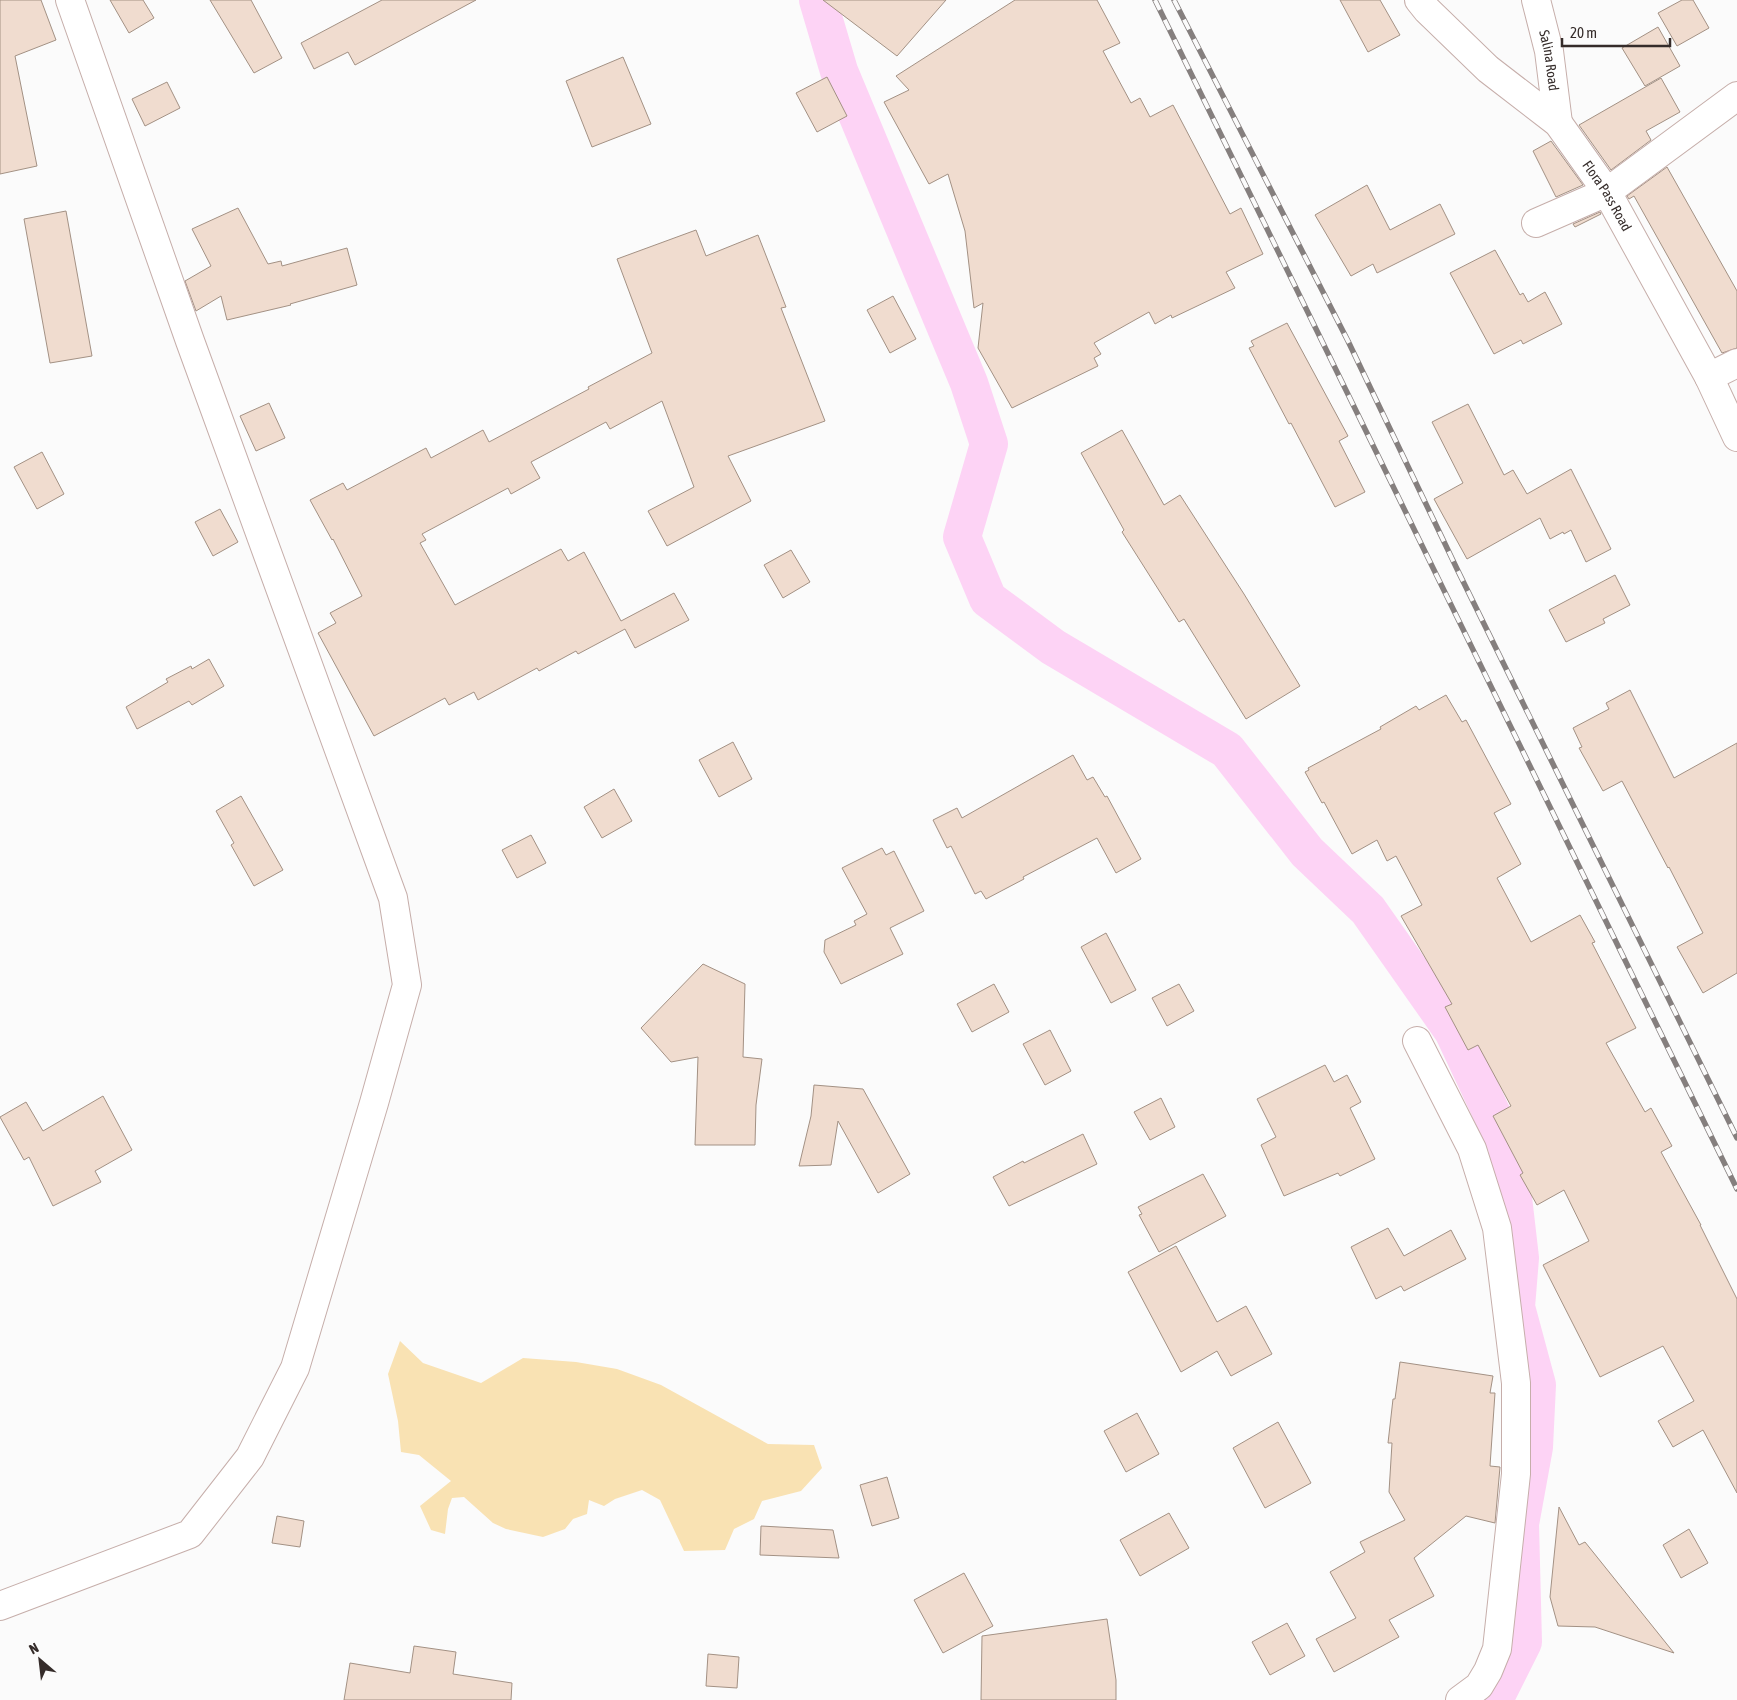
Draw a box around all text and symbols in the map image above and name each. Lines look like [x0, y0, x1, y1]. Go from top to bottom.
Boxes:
scale bar [1562, 15, 1670, 47]
text: 20 m [1570, 24, 1597, 41]
street label: Salina Road [1536, 28, 1562, 92]
street label: Flora Pass Road [1579, 158, 1635, 234]
north arrow [15, 1635, 65, 1685]
text: N [26, 1640, 41, 1658]

